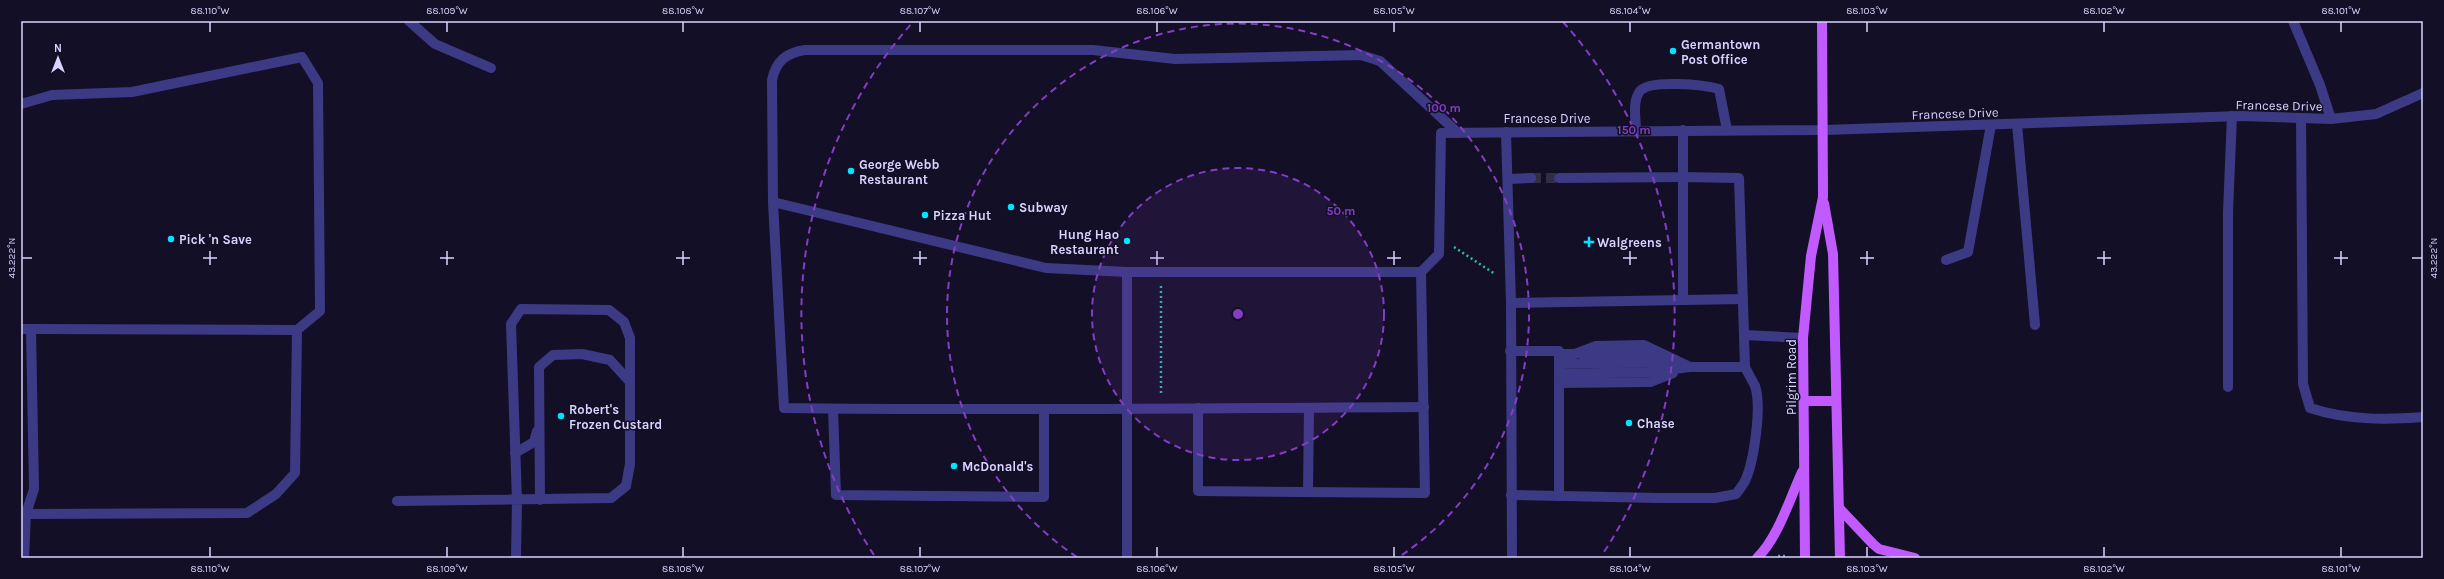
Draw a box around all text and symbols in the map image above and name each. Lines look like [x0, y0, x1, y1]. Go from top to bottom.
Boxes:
text: 88.110°W [191, 5, 230, 17]
text: 88.109°W [426, 5, 468, 17]
text: 88.108°W [662, 5, 704, 17]
text: 88.107°W [900, 5, 940, 17]
text: 88.106°W [1136, 5, 1178, 17]
text: 88.105°W [1373, 5, 1415, 17]
text: 88.104°W [1609, 5, 1651, 17]
text: 88.103°W [1846, 5, 1888, 17]
text: 88.102°W [2083, 5, 2125, 17]
text: 88.101°W [2322, 5, 2361, 17]
place label: Germantown Post Office [1681, 37, 1760, 67]
north arrow [38, 38, 78, 78]
text: N [54, 42, 62, 55]
marker: Germantown Post Office [1668, 46, 1678, 56]
street label: Francese Drive [2235, 97, 2323, 114]
text: 100 m [1427, 101, 1461, 115]
street label: Francese Drive [1911, 104, 1999, 123]
street label: Francese Drive [1504, 111, 1591, 126]
text: 150 m [1617, 123, 1651, 137]
place label: George Webb Restaurant [859, 157, 939, 187]
marker: George Webb Restaurant [846, 166, 856, 176]
place label: Subway [1019, 200, 1068, 215]
marker: Subway [1006, 202, 1016, 212]
text: 50 m [1327, 204, 1356, 218]
place label: Pizza Hut [933, 208, 991, 223]
marker: Pizza Hut [920, 210, 930, 220]
place label: Hung Hao Restaurant [1050, 227, 1119, 257]
place label: Pick 'n Save [179, 232, 252, 247]
marker: Pick 'n Save [166, 234, 176, 244]
place label: Walgreens [1597, 235, 1662, 250]
marker: Hung Hao Restaurant [1122, 236, 1132, 246]
marker: Walgreens [1584, 237, 1594, 247]
text: 43.222°N [6, 238, 18, 278]
text: 43.222°N [2428, 238, 2440, 278]
centre of rings [1231, 307, 1245, 321]
street label: Pilgrim Road [1784, 339, 1799, 415]
place label: Robert's Frozen Custard [569, 402, 662, 432]
marker: Robert's Frozen Custard [556, 411, 566, 421]
place label: Chase [1637, 416, 1675, 431]
marker: Chase [1624, 418, 1634, 428]
place label: McDonald's [962, 459, 1034, 474]
marker: McDonald's [949, 461, 959, 471]
text: 88.110°W [191, 563, 230, 575]
text: 88.109°W [426, 563, 468, 575]
text: 88.108°W [662, 563, 704, 575]
text: 88.107°W [900, 563, 940, 575]
text: 88.106°W [1136, 563, 1178, 575]
text: 88.105°W [1373, 563, 1415, 575]
text: 88.104°W [1609, 563, 1651, 575]
text: 88.103°W [1846, 563, 1888, 575]
text: 88.102°W [2083, 563, 2125, 575]
text: 88.101°W [2322, 563, 2361, 575]

